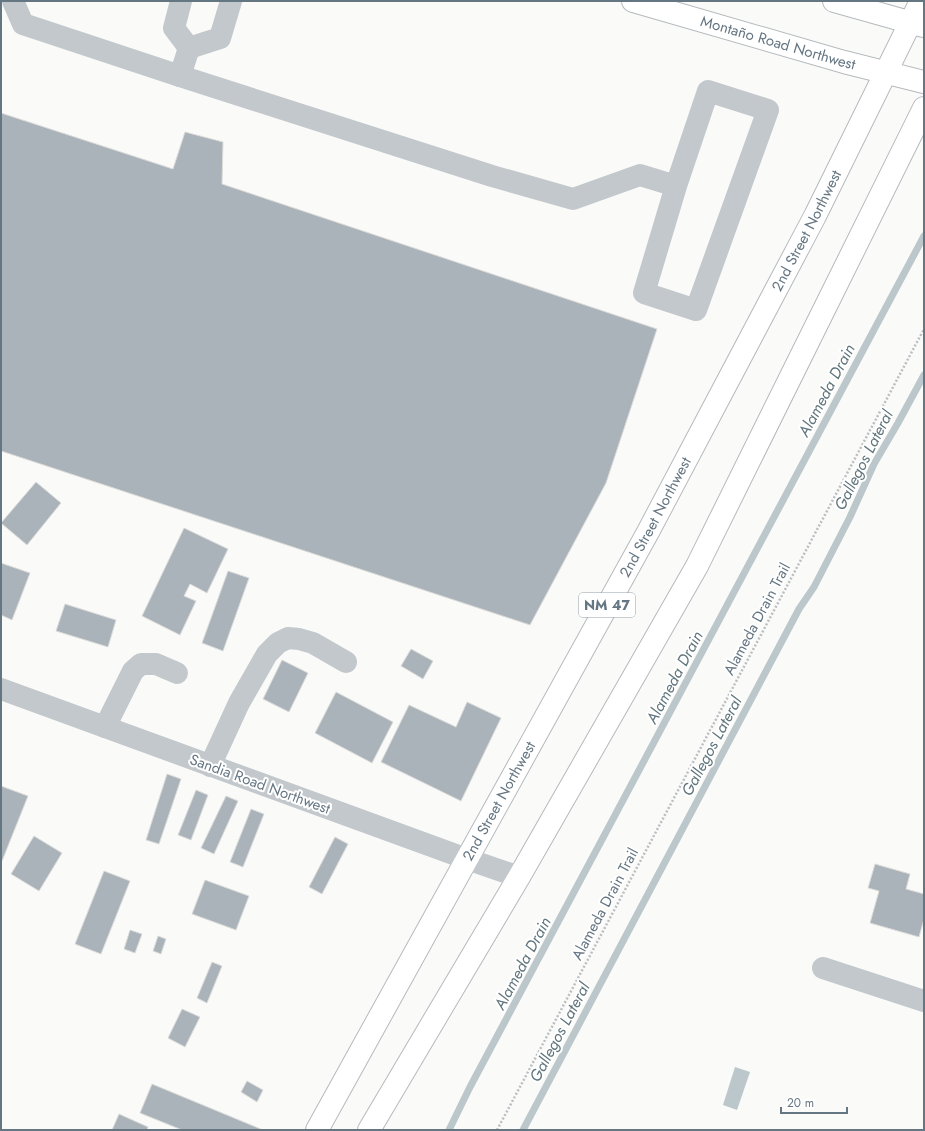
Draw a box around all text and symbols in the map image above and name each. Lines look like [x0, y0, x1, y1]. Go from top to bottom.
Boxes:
street label: Montaño Road Northwest [698, 10, 858, 76]
street label: 2nd Street Northwest [766, 166, 847, 295]
water label: Alameda Drain [792, 340, 861, 442]
water label: Gallegos Lateral [828, 405, 899, 514]
street label: 2nd Street Northwest [614, 453, 697, 581]
street label: Alameda Drain Trail [718, 559, 796, 679]
road number: NM 47 [579, 593, 635, 617]
water label: Alameda Drain [640, 627, 709, 729]
water label: Gallegos Lateral [676, 691, 748, 800]
street label: 2nd Street Northwest [457, 737, 541, 865]
street label: Sandia Road Northwest [187, 748, 334, 820]
street label: Alameda Drain Trail [566, 844, 644, 964]
water label: Alameda Drain [488, 913, 557, 1015]
water label: Gallegos Lateral [524, 977, 596, 1086]
scale bar [781, 1089, 847, 1115]
text: 20 m [787, 1094, 814, 1112]

